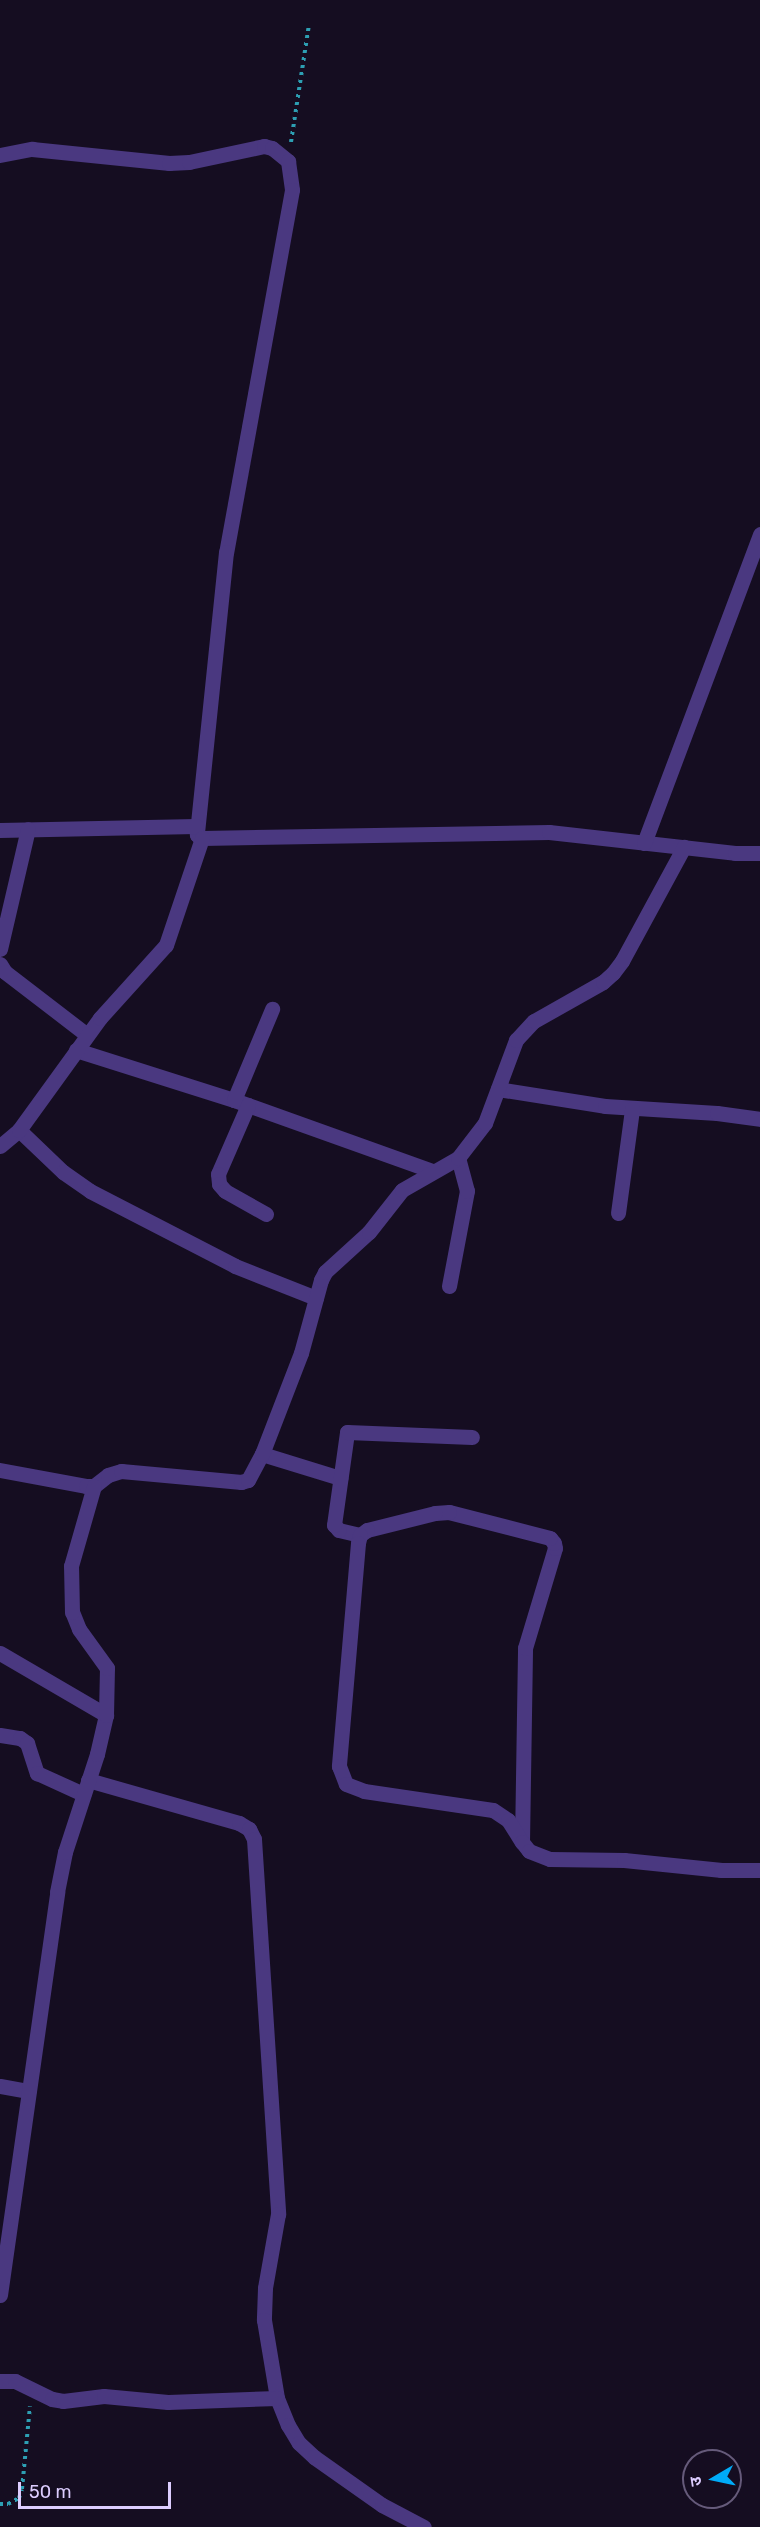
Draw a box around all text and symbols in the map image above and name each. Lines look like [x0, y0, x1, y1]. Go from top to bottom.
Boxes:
north arrow [682, 2449, 742, 2509]
scale bar [21, 2470, 174, 2508]
text: उ [686, 2475, 706, 2488]
text: 50 m [29, 2481, 72, 2503]

